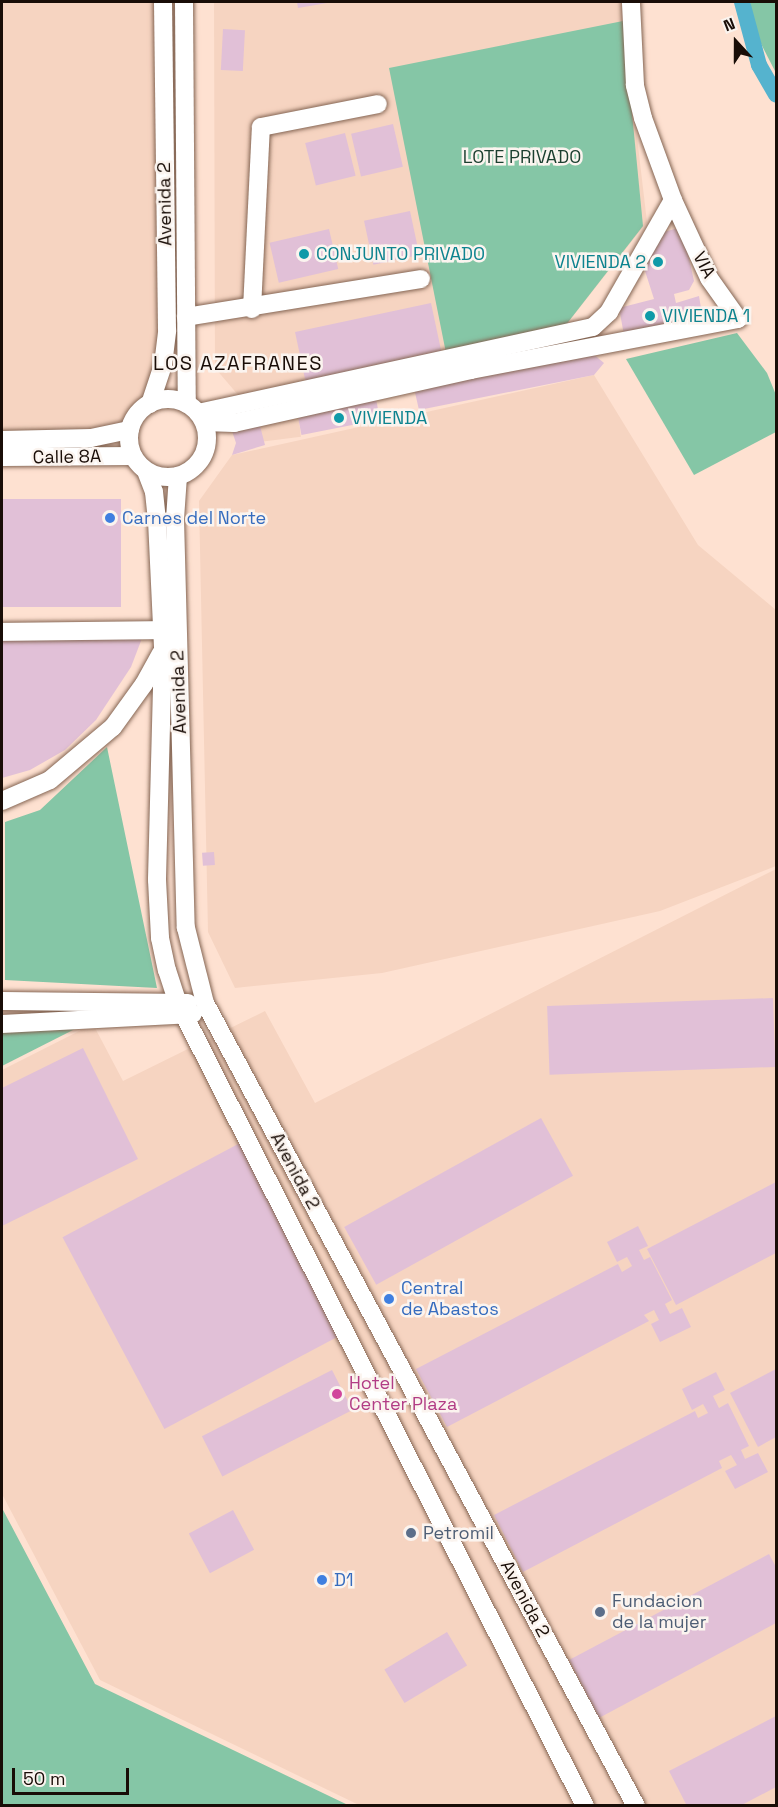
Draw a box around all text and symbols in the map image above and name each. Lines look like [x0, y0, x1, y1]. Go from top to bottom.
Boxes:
north arrow [706, 12, 766, 72]
text: N [721, 13, 738, 36]
park label: LOTE PRIVADO [463, 146, 581, 168]
street label: Avenida 2 [153, 162, 177, 246]
place label: CONJUNTO PRIVADO [316, 243, 485, 265]
marker: CONJUNTO PRIVADO [297, 247, 311, 261]
street label: VIA [688, 248, 720, 282]
place label: VIVIENDA 2 [554, 251, 646, 273]
marker: VIVIENDA 2 [651, 255, 665, 269]
place label: VIVIENDA 1 [662, 305, 750, 327]
marker: VIVIENDA 1 [643, 309, 657, 323]
district label: LOS AZAFRANES [153, 351, 323, 375]
place label: VIVIENDA [351, 407, 427, 429]
marker: VIVIENDA [332, 411, 346, 425]
street label: Calle 8A [33, 446, 101, 468]
place label: Carnes del Norte [122, 507, 266, 529]
marker: Carnes del Norte [103, 511, 117, 525]
street label: Avenida 2 [167, 650, 191, 734]
street label: Avenida 2 [266, 1129, 324, 1213]
place label: Central de Abastos [401, 1278, 499, 1320]
marker: Central de Abastos [382, 1292, 396, 1306]
place label: Hotel Center Plaza [349, 1373, 457, 1416]
marker: Hotel Center Plaza [330, 1387, 344, 1401]
place label: Petromil [423, 1522, 494, 1544]
marker: Petromil [404, 1526, 418, 1540]
street label: Avenida 2 [496, 1557, 554, 1641]
place label: D1 [334, 1569, 353, 1591]
marker: D1 [315, 1573, 329, 1587]
place label: Fundacion de la mujer [612, 1591, 706, 1634]
marker: Fundacion de la mujer [593, 1605, 607, 1619]
scale bar [15, 1756, 132, 1794]
text: 50 m [23, 1767, 65, 1790]

